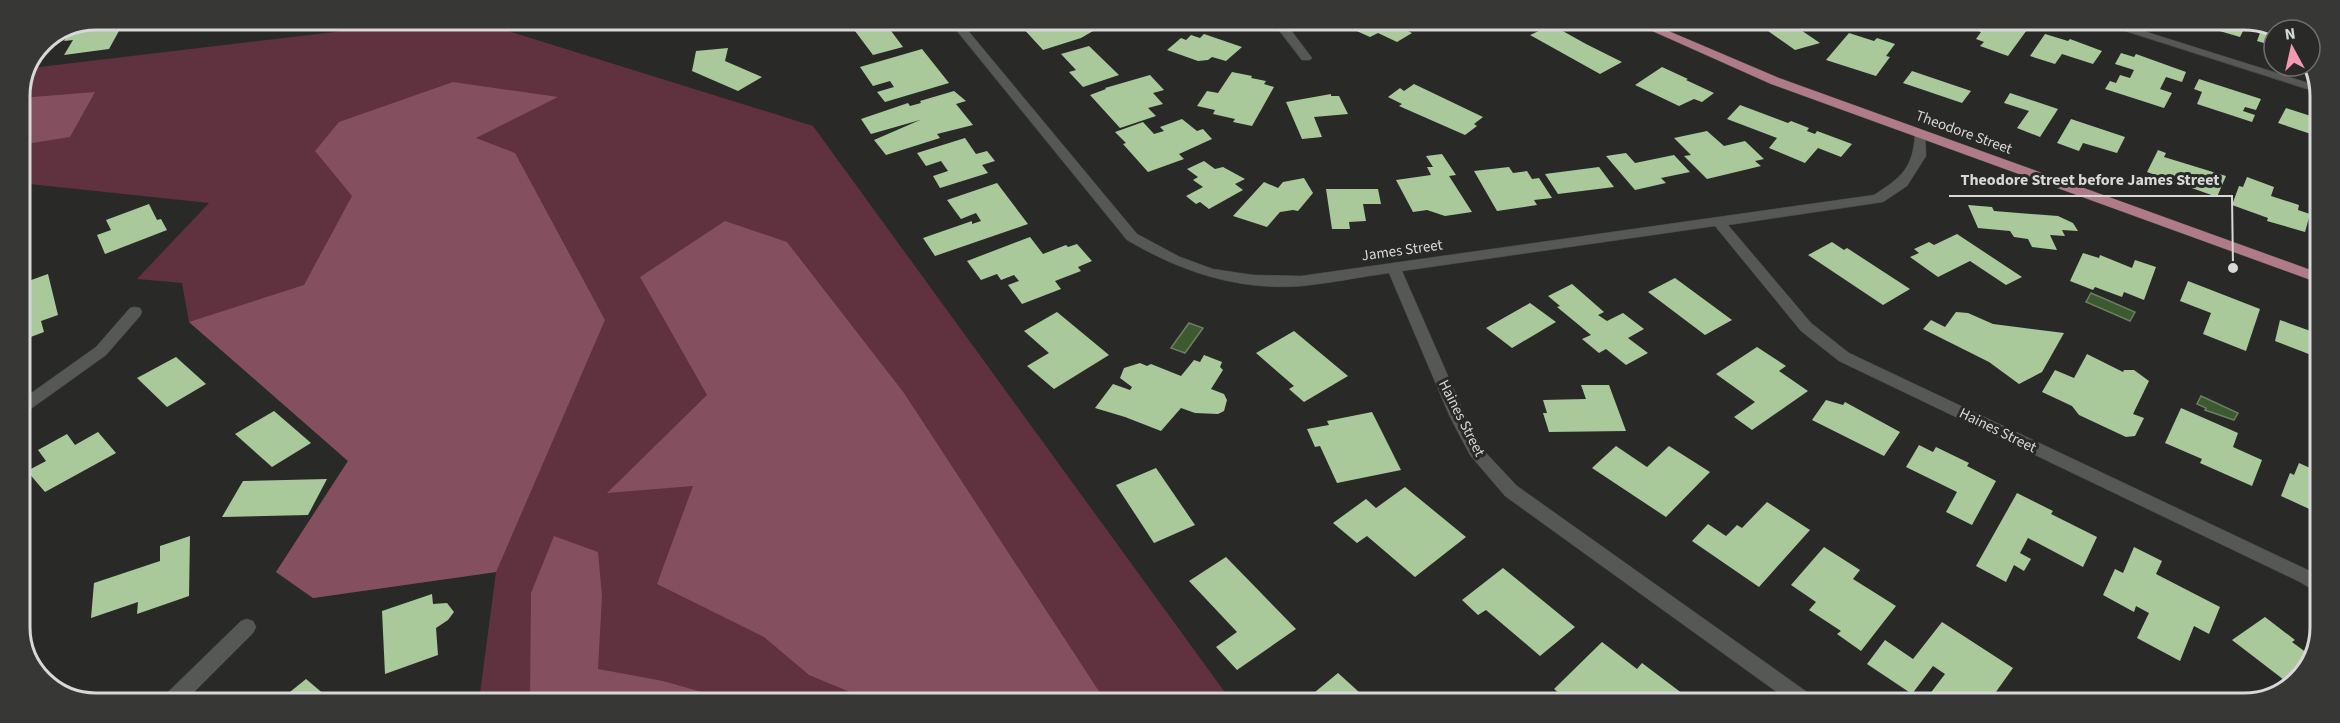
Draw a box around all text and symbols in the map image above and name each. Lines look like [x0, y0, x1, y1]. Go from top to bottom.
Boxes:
north arrow [2262, 18, 2322, 78]
text: N [2283, 23, 2297, 46]
street label: Theodore Street [1913, 105, 2015, 160]
callout: Theodore Street before James Street [1949, 162, 2232, 196]
text: Theodore Street before James Street [1961, 169, 2219, 191]
street label: James Street [1360, 234, 1444, 267]
street label: Haines Street [1433, 376, 1490, 460]
street label: Haines Street [1956, 403, 2040, 458]

